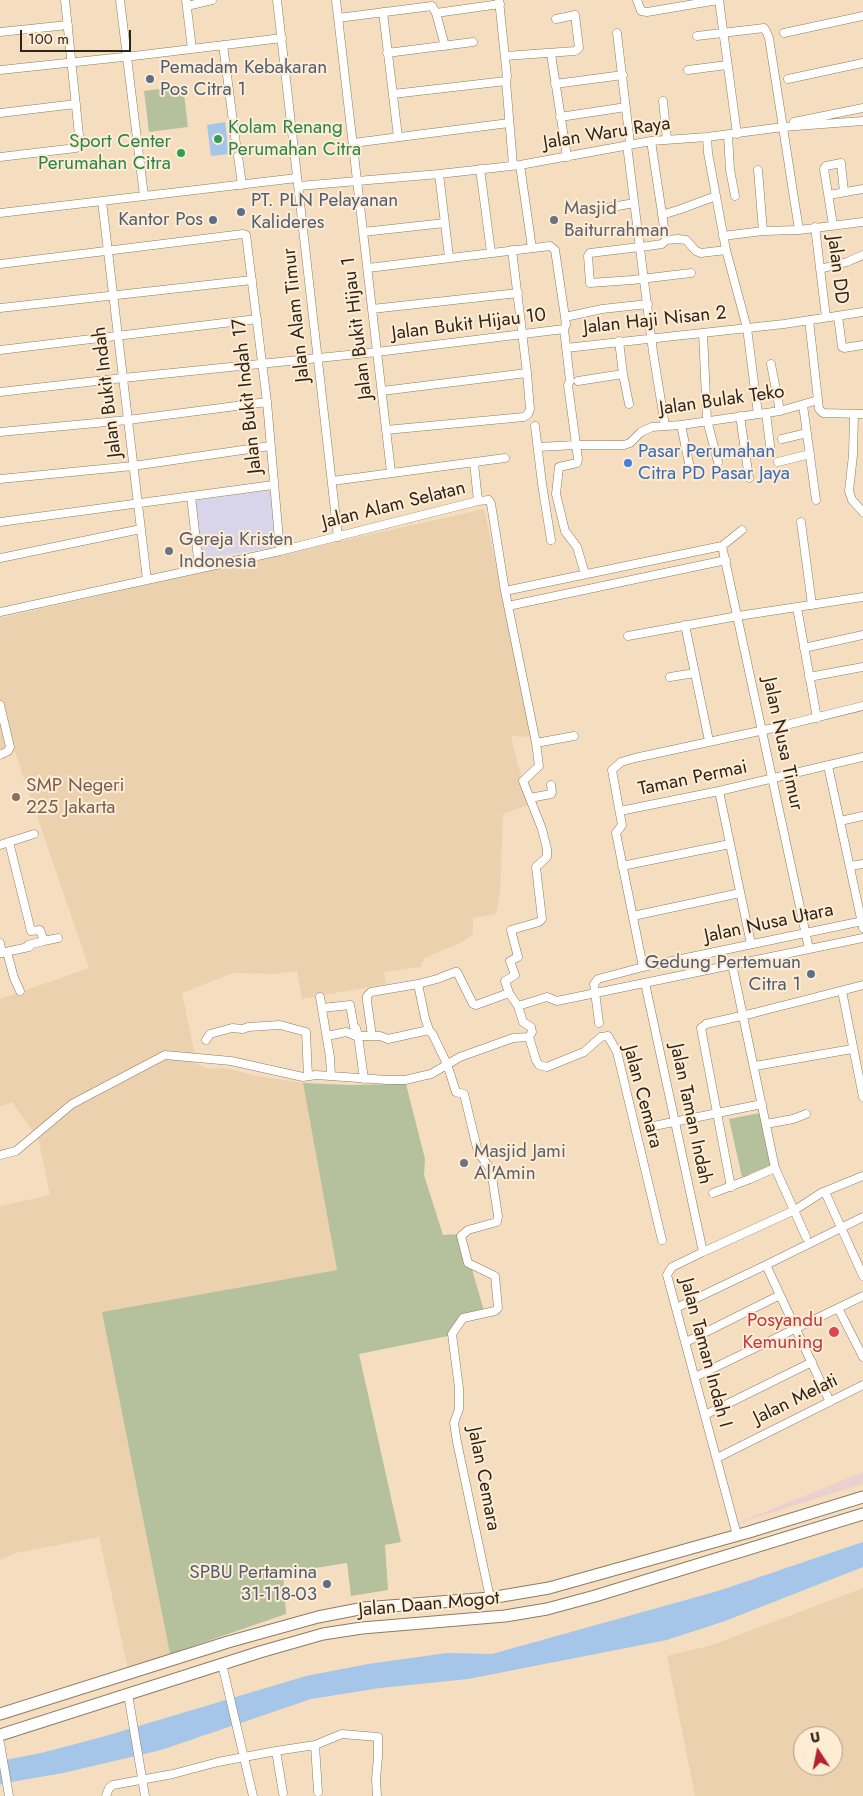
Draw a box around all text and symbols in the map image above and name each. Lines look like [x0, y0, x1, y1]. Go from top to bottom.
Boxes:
scale bar [22, 20, 134, 52]
text: 100 m [28, 28, 69, 50]
place label: Pemadam Kebakaran Pos Citra 1 [160, 57, 327, 101]
marker: Pemadam Kebakaran Pos Citra 1 [144, 73, 156, 85]
street label: Jalan Waru Raya [542, 113, 672, 155]
place label: Kolam Renang Perumahan Citra [228, 117, 361, 161]
place label: Sport Center Perumahan Citra [38, 131, 171, 175]
marker: Kolam Renang Perumahan Citra [212, 133, 224, 145]
marker: Sport Center Perumahan Citra [175, 147, 187, 159]
place label: PT. PLN Pelayanan Kalideres [251, 190, 398, 234]
place label: Masjid Baiturrahman [564, 198, 669, 242]
marker: PT. PLN Pelayanan Kalideres [235, 206, 247, 218]
place label: Kantor Pos [118, 209, 203, 231]
marker: Kantor Pos [207, 214, 219, 226]
marker: Masjid Baiturrahman [548, 214, 560, 226]
street label: Jalan DD [821, 235, 853, 305]
street label: Jalan Alam Timur [279, 247, 315, 383]
street label: Jalan Bukit Hijau 1 [338, 255, 378, 401]
street label: Jalan Haji Nisan 2 [582, 302, 728, 340]
street label: Jalan Bukit Hijau 10 [391, 304, 547, 346]
street label: Jalan Bukit Indah 17 [229, 317, 267, 475]
street label: Jalan Bukit Indah [89, 325, 127, 459]
street label: Jalan Bulak Teko [658, 381, 786, 421]
place label: Pasar Perumahan Citra PD Pasar Jaya [638, 441, 790, 485]
marker: Pasar Perumahan Citra PD Pasar Jaya [622, 457, 634, 469]
street label: Jalan Alam Selatan [320, 477, 468, 535]
place label: Gereja Kristen Indonesia [179, 529, 293, 573]
marker: Gereja Kristen Indonesia [163, 545, 175, 557]
street label: Jalan Nusa Timur [757, 676, 807, 812]
street label: Taman Permai [636, 756, 750, 802]
place label: SMP Negeri 225 Jakarta [26, 775, 124, 819]
marker: SMP Negeri 225 Jakarta [10, 791, 22, 803]
street label: Jalan Nusa Utara [702, 899, 836, 949]
place label: Gedung Pertemuan Citra 1 [645, 952, 801, 996]
marker: Gedung Pertemuan Citra 1 [805, 968, 817, 980]
street label: Jalan Taman Indah [664, 1042, 716, 1186]
street label: Jalan Cemara [617, 1043, 667, 1151]
place label: Masjid Jami Al'Amin [474, 1141, 566, 1185]
marker: Masjid Jami Al'Amin [458, 1157, 470, 1169]
street label: Jalan Taman Indah I [674, 1276, 736, 1430]
place label: Posyandu Kemuning [743, 1310, 823, 1354]
marker: Posyandu Kemuning [827, 1325, 841, 1339]
street label: Jalan Melati [750, 1370, 842, 1430]
street label: Jalan Cemara [462, 1425, 504, 1533]
place label: SPBU Pertamina 31-118-03 [189, 1562, 317, 1606]
marker: SPBU Pertamina 31-118-03 [321, 1578, 333, 1590]
street label: Jalan Daan Mogot [358, 1587, 500, 1623]
north arrow [793, 1726, 843, 1776]
text: U [809, 1727, 822, 1748]

